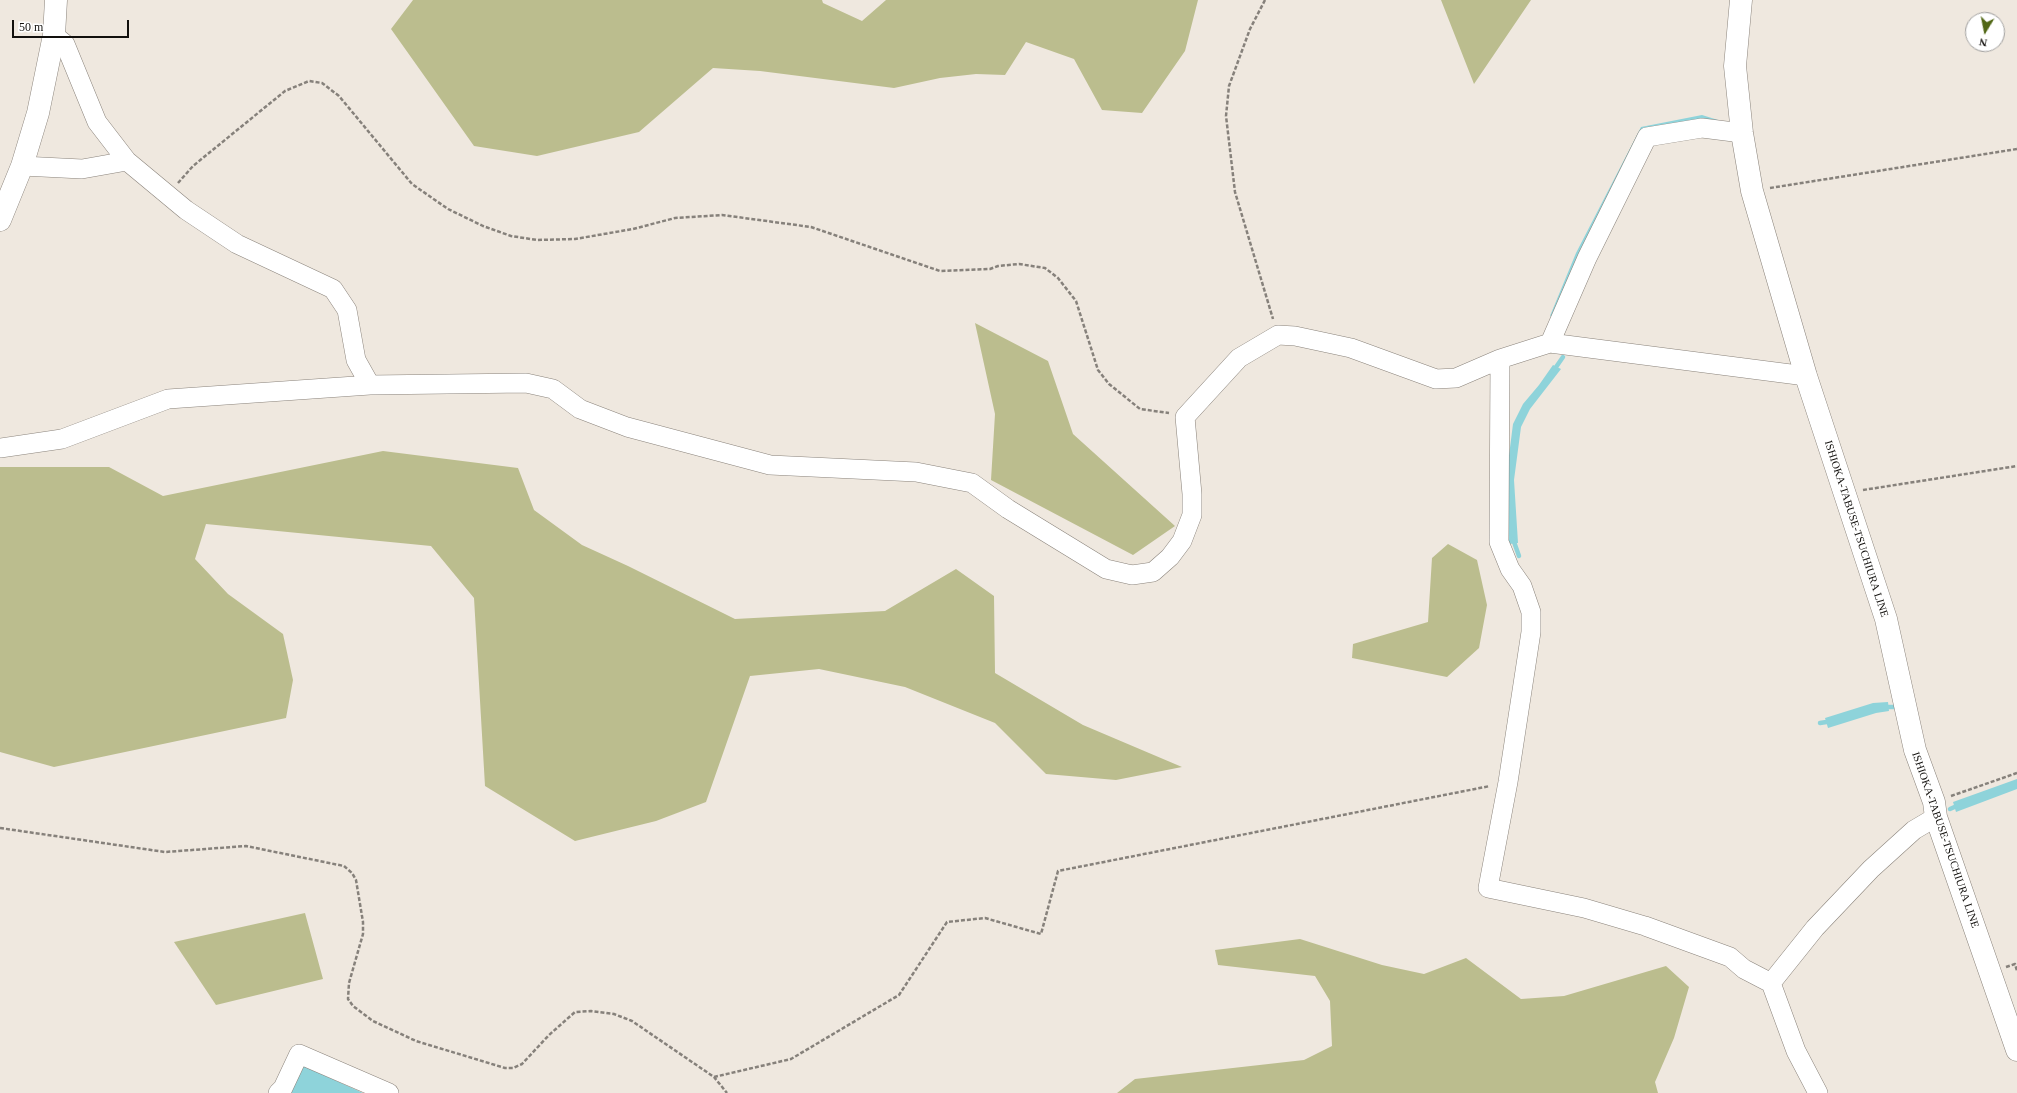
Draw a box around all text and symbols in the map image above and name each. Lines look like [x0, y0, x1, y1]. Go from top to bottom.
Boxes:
scale bar [14, 12, 131, 38]
north arrow [1965, 12, 2005, 52]
text: 50 m [19, 20, 43, 34]
text: N [1978, 36, 1988, 49]
street label: ISHIOKA-TABUSE-TSUCHIURA LINE [1822, 443, 1890, 615]
street label: ISHIOKA-TABUSE-TSUCHIURA LINE [1910, 754, 1980, 926]

